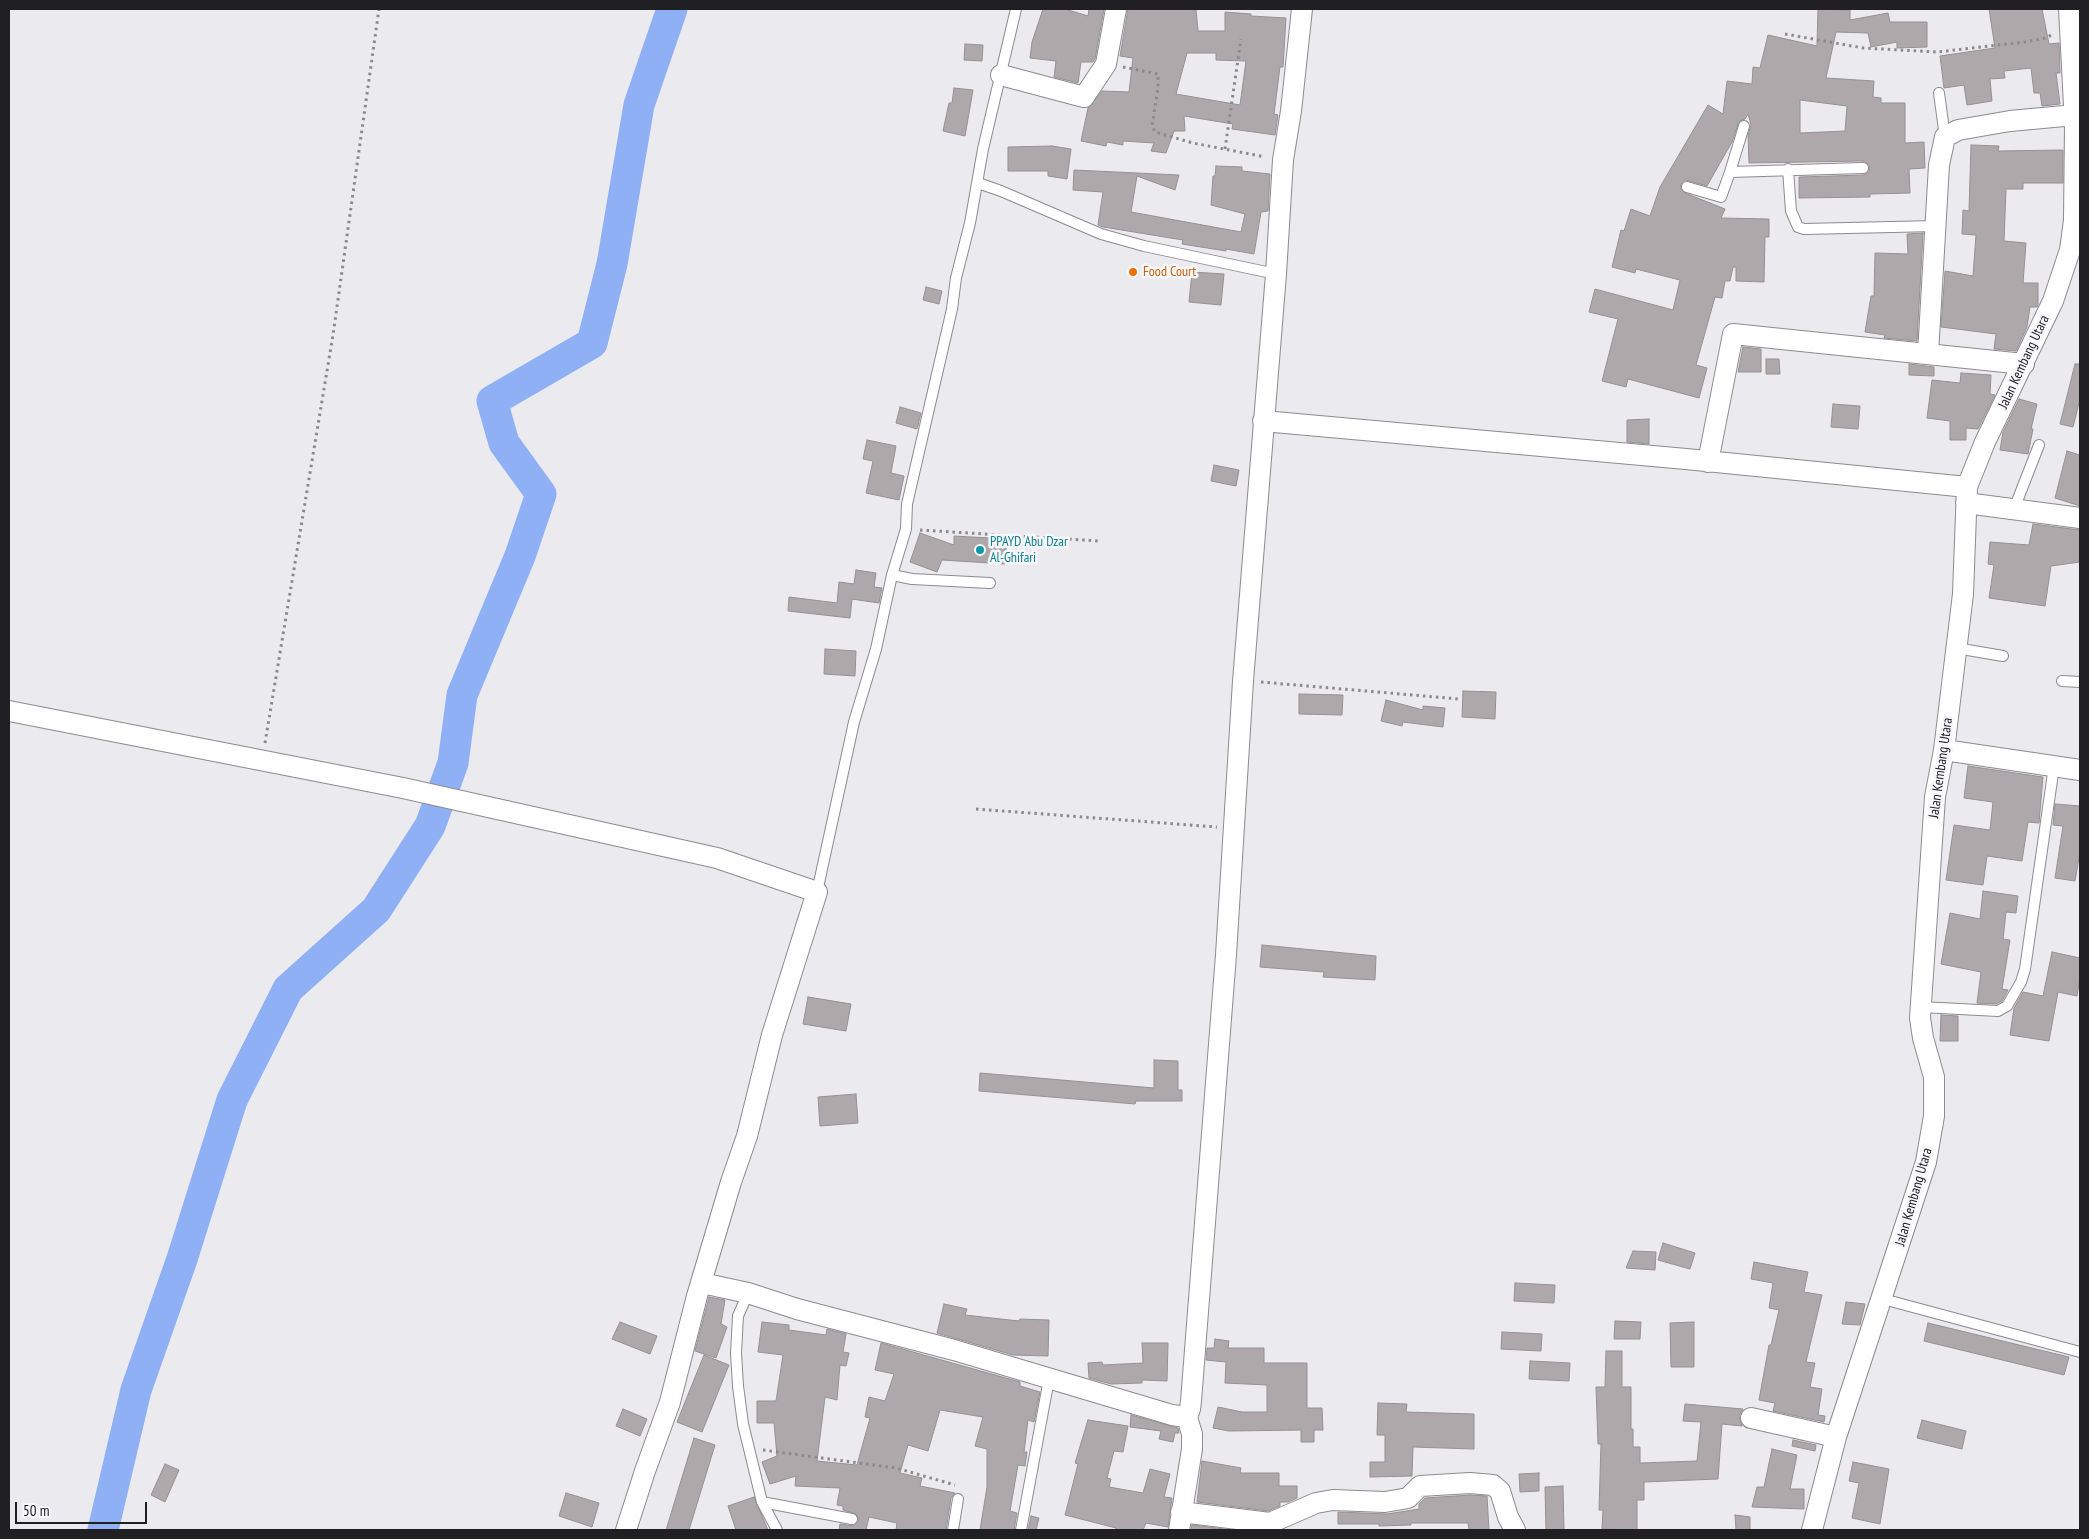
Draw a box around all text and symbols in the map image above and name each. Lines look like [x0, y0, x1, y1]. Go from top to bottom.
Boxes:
place label: Food Court [1143, 264, 1196, 280]
marker: Food Court [1127, 266, 1139, 278]
street label: Jalan Kembang Utara [1995, 313, 2053, 411]
place label: PPAYD Abu Dzar Al-Ghifari [990, 534, 1068, 566]
marker: PPAYD Abu Dzar Al-Ghifari [974, 544, 986, 556]
street label: Jalan Kembang Utara [1926, 717, 1956, 819]
street label: Jalan Kembang Utara [1892, 1146, 1936, 1248]
scale bar [18, 1492, 150, 1524]
text: 50 m [23, 1501, 49, 1520]

